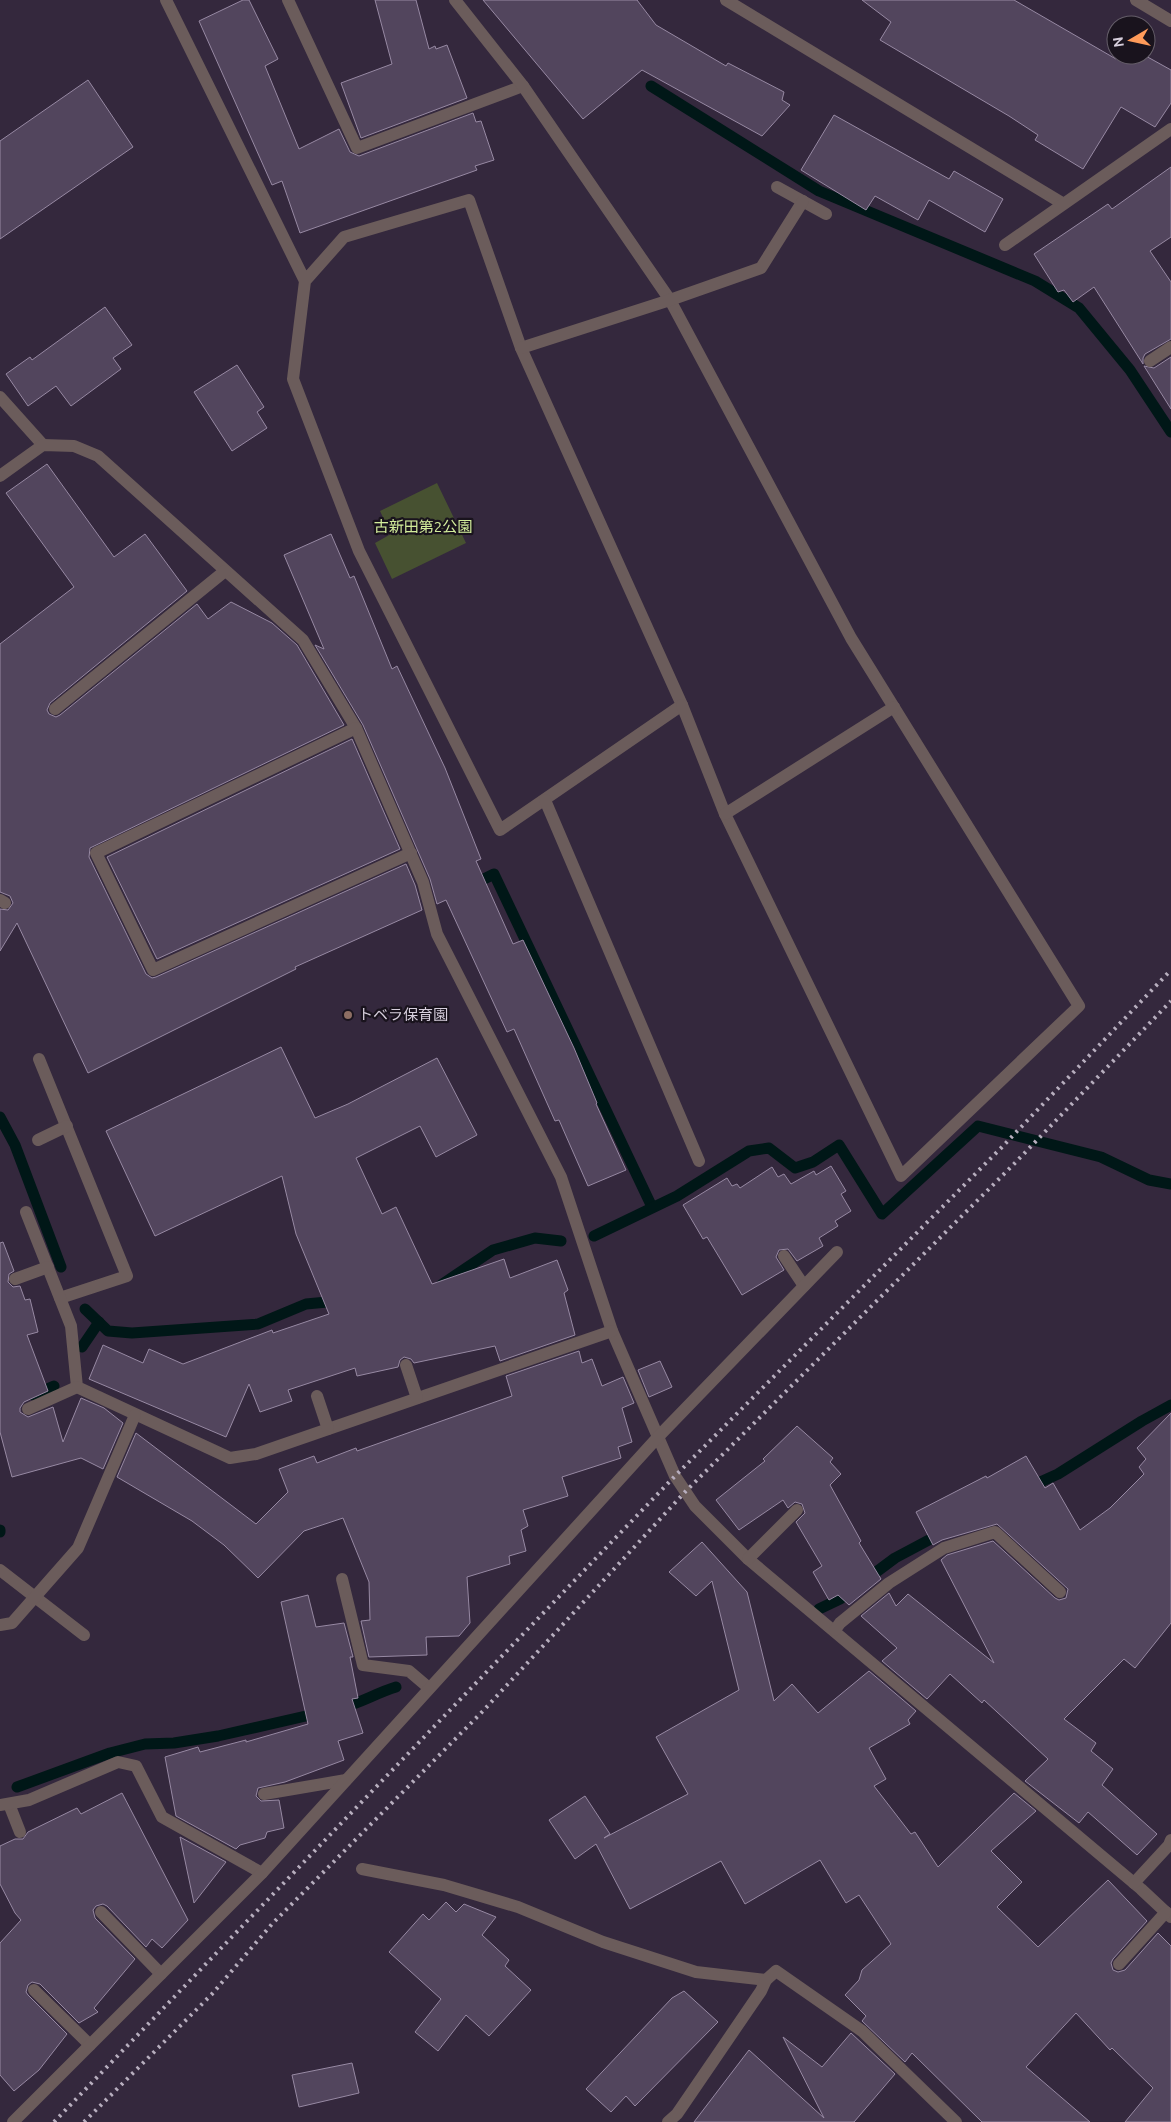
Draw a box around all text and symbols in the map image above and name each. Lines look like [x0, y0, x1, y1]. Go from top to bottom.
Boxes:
north arrow [1106, 15, 1156, 65]
text: N [1109, 36, 1127, 48]
park label: 古新田第2公園 [374, 518, 472, 535]
place label: トベラ保育園 [358, 1006, 448, 1023]
marker: トベラ保育園 [342, 1009, 354, 1021]

